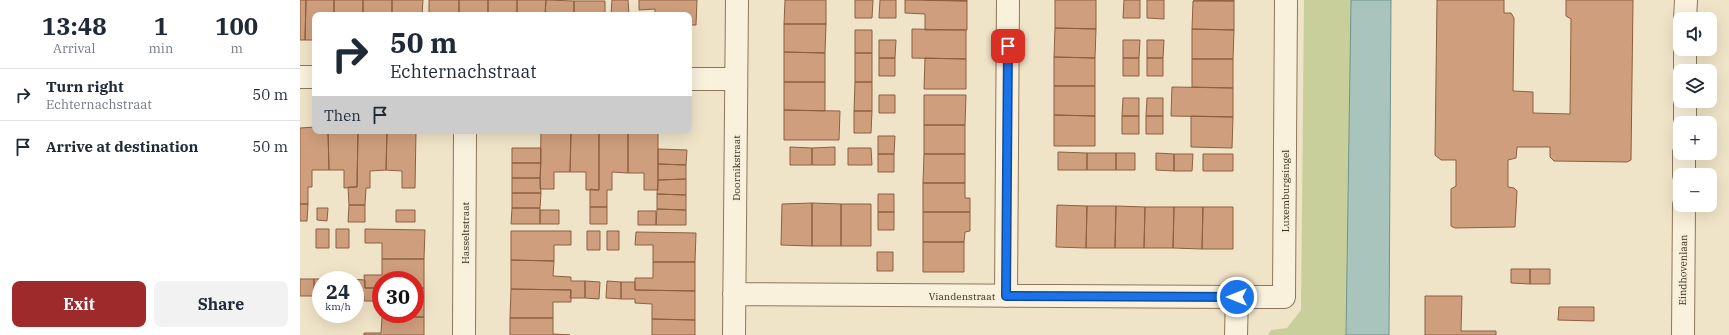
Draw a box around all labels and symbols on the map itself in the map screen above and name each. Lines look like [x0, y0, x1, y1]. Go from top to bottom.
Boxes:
pin [991, 29, 1025, 63]
street label: Doornikstraat [730, 135, 743, 201]
street label: Luxemburgsingel [1279, 150, 1292, 232]
street label: Hasseltstraat [459, 202, 472, 264]
street label: Eindhovenlaan [1676, 234, 1690, 306]
speed limit sign: 30 [372, 271, 424, 323]
position arrow [1216, 276, 1258, 318]
street label: Viandenstraat [929, 290, 996, 303]

